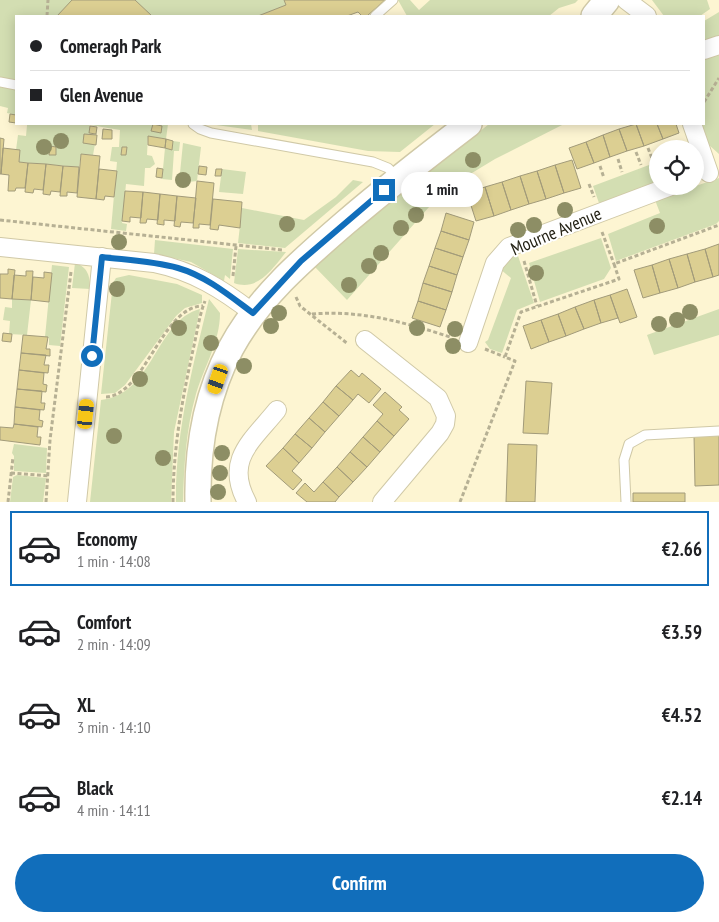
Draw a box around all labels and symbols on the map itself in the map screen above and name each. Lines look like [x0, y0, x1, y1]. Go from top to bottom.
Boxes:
callout: 1 min [402, 172, 484, 208]
route end [373, 179, 395, 201]
street label: Mourne Avenue [507, 202, 605, 260]
route start [81, 345, 103, 367]
car [206, 362, 229, 396]
car [76, 398, 95, 430]

